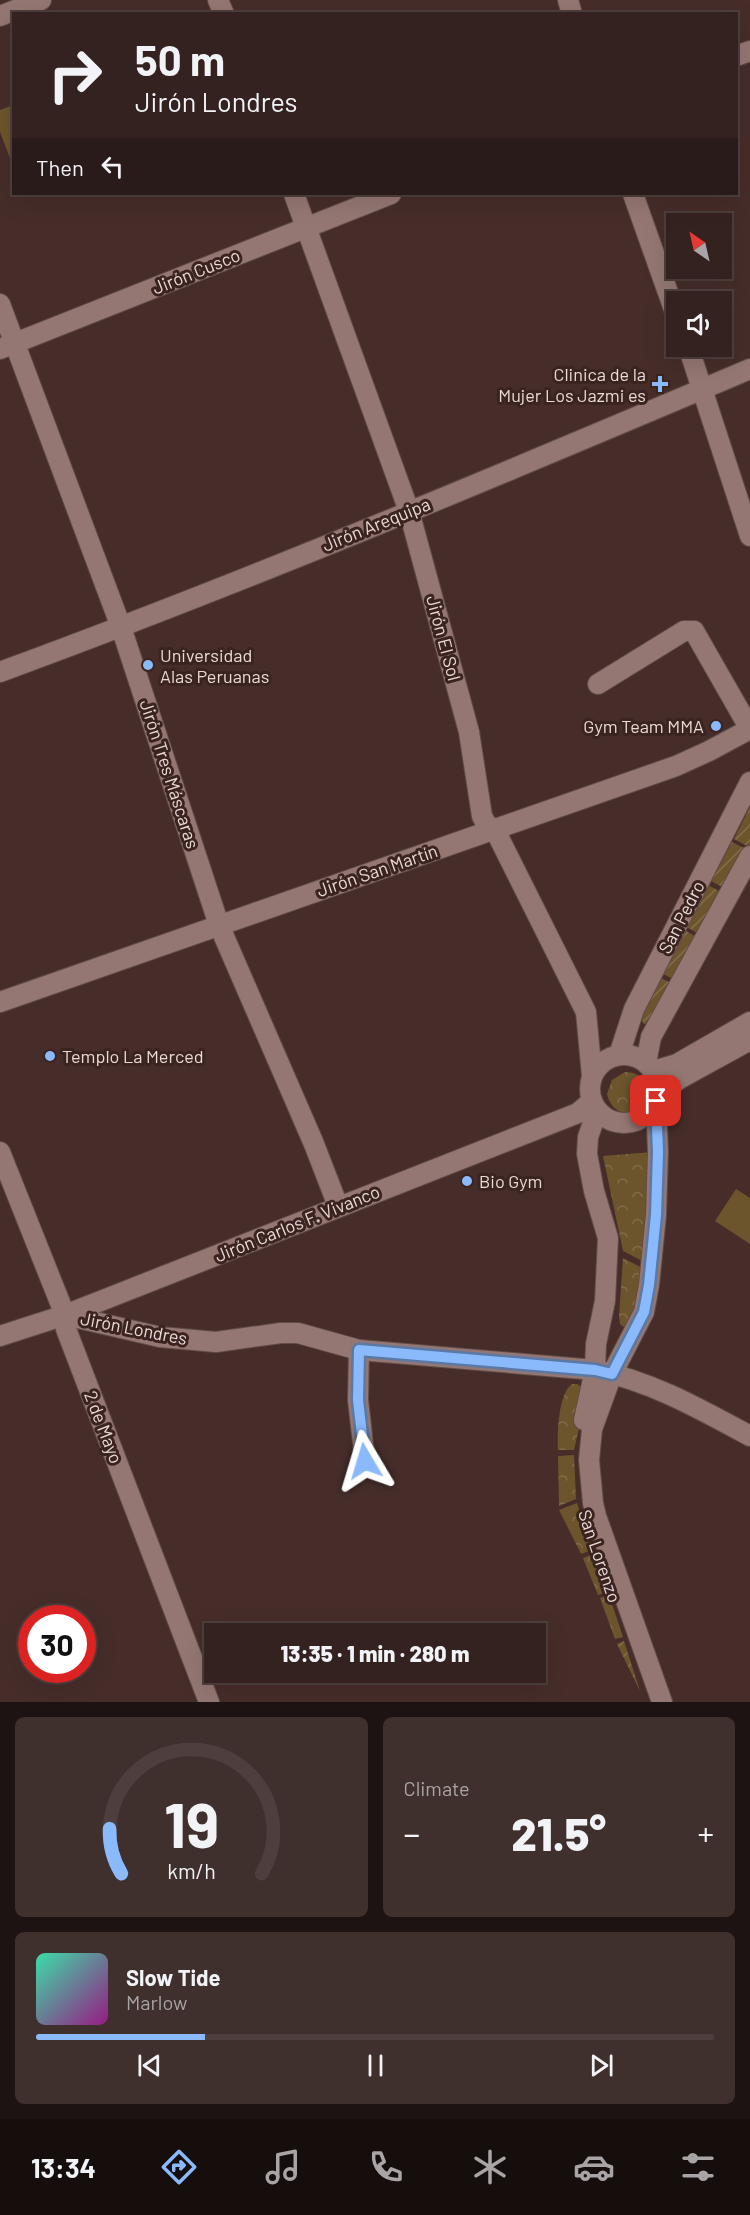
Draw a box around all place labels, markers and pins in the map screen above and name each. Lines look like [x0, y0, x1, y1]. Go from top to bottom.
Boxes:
place label: Clinica de la Mujer Los Jazmi es [498, 363, 646, 406]
marker: Clinica de la Mujer Los Jazmi es [651, 375, 669, 393]
place label: Universidad Alas Peruanas [160, 644, 269, 687]
marker: Universidad Alas Peruanas [141, 658, 155, 672]
place label: Gym Team MMA [583, 715, 704, 737]
marker: Gym Team MMA [709, 719, 723, 733]
place label: Templo La Merced [62, 1045, 204, 1067]
marker: Templo La Merced [43, 1049, 57, 1063]
pin [630, 1075, 681, 1126]
place label: Bio Gym [479, 1170, 543, 1192]
marker: Bio Gym [460, 1174, 474, 1188]

